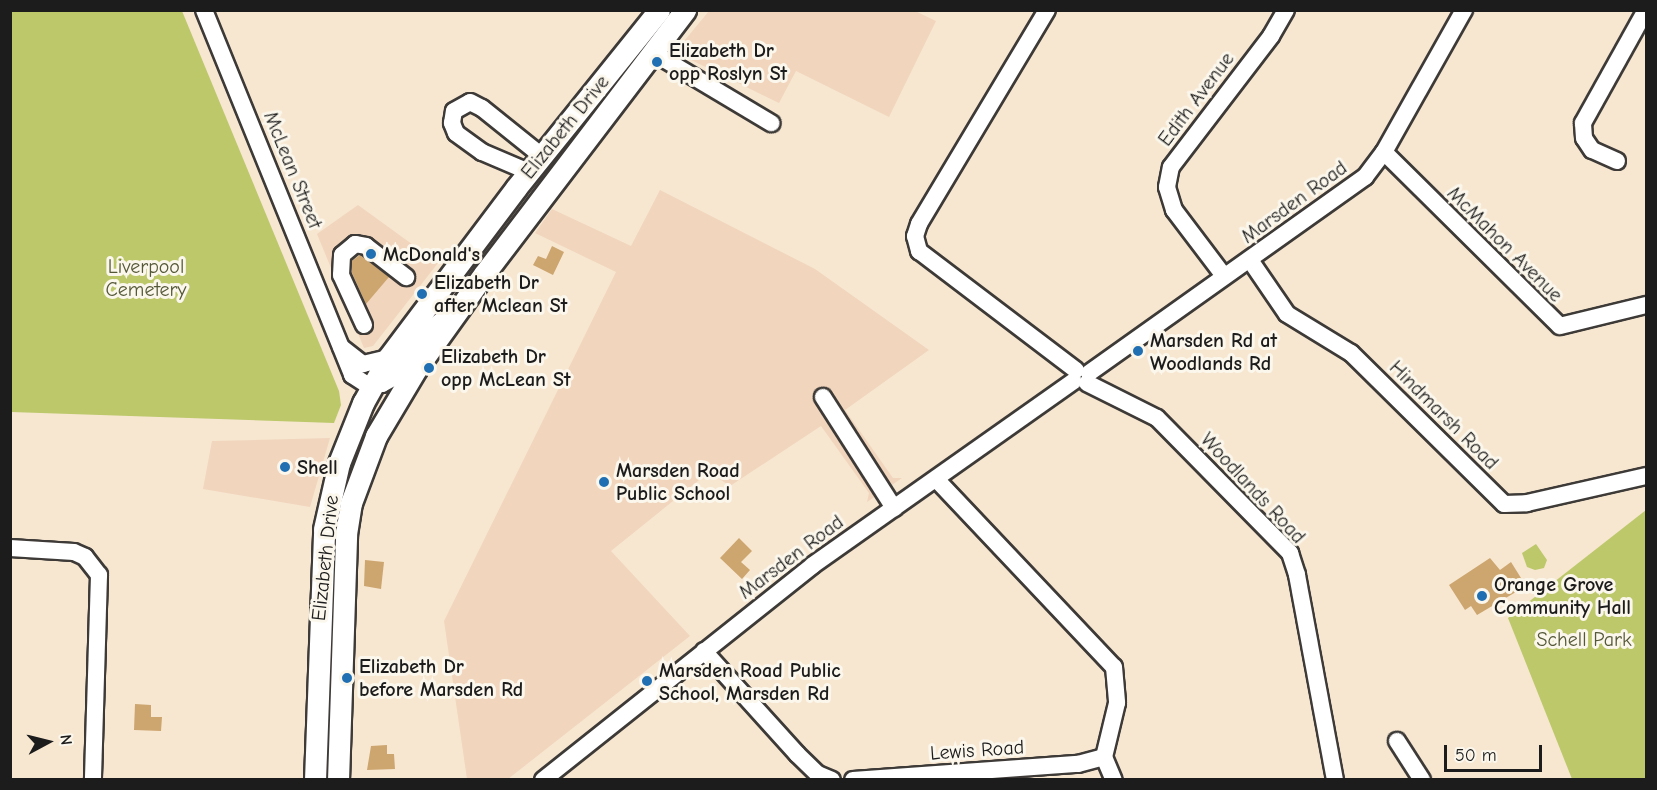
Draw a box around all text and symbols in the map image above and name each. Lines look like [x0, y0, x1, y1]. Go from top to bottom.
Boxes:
place label: Elizabeth Dr opp Roslyn St [669, 39, 787, 86]
street label: Edith Avenue [1153, 47, 1239, 151]
marker: Elizabeth Dr opp Roslyn St [650, 55, 664, 69]
street label: Elizabeth Drive [516, 70, 614, 184]
street label: McLean Street [259, 108, 327, 232]
street label: Marsden Road [1236, 156, 1352, 248]
street label: McMahon Avenue [1442, 181, 1568, 307]
place label: McDonald's [383, 242, 480, 266]
marker: McDonald's [364, 247, 378, 261]
park label: Liverpool Cemetery [106, 255, 186, 302]
place label: Elizabeth Dr after Mclean St [434, 270, 567, 317]
marker: Elizabeth Dr after Mclean St [415, 287, 429, 301]
place label: Marsden Rd at Woodlands Rd [1150, 328, 1277, 375]
place label: Elizabeth Dr opp McLean St [441, 344, 571, 391]
marker: Marsden Rd at Woodlands Rd [1131, 344, 1145, 358]
street label: Hindmarsh Road [1384, 355, 1504, 475]
marker: Elizabeth Dr opp McLean St [422, 361, 436, 375]
street label: Woodlands Road [1196, 428, 1310, 548]
place label: Shell [297, 455, 338, 479]
place label: Marsden Road Public School [616, 458, 740, 505]
marker: Shell [278, 460, 292, 474]
marker: Marsden Road Public School [597, 475, 611, 489]
street label: Elizabeth Drive [306, 494, 344, 622]
street label: Marsden Road [734, 510, 848, 604]
place label: Orange Grove Community Hall [1494, 572, 1631, 619]
marker: Orange Grove Community Hall [1475, 589, 1489, 603]
park label: Schell Park [1536, 627, 1632, 651]
place label: Elizabeth Dr before Marsden Rd [359, 654, 523, 701]
place label: Marsden Road Public School, Marsden Rd [659, 658, 841, 705]
marker: Elizabeth Dr before Marsden Rd [340, 671, 354, 685]
marker: Marsden Road Public School, Marsden Rd [640, 674, 654, 688]
north arrow [18, 712, 78, 772]
scale bar [1447, 733, 1544, 771]
text: N [56, 734, 75, 746]
street label: Lewis Road [929, 735, 1025, 765]
text: 50 m [1455, 745, 1497, 766]

